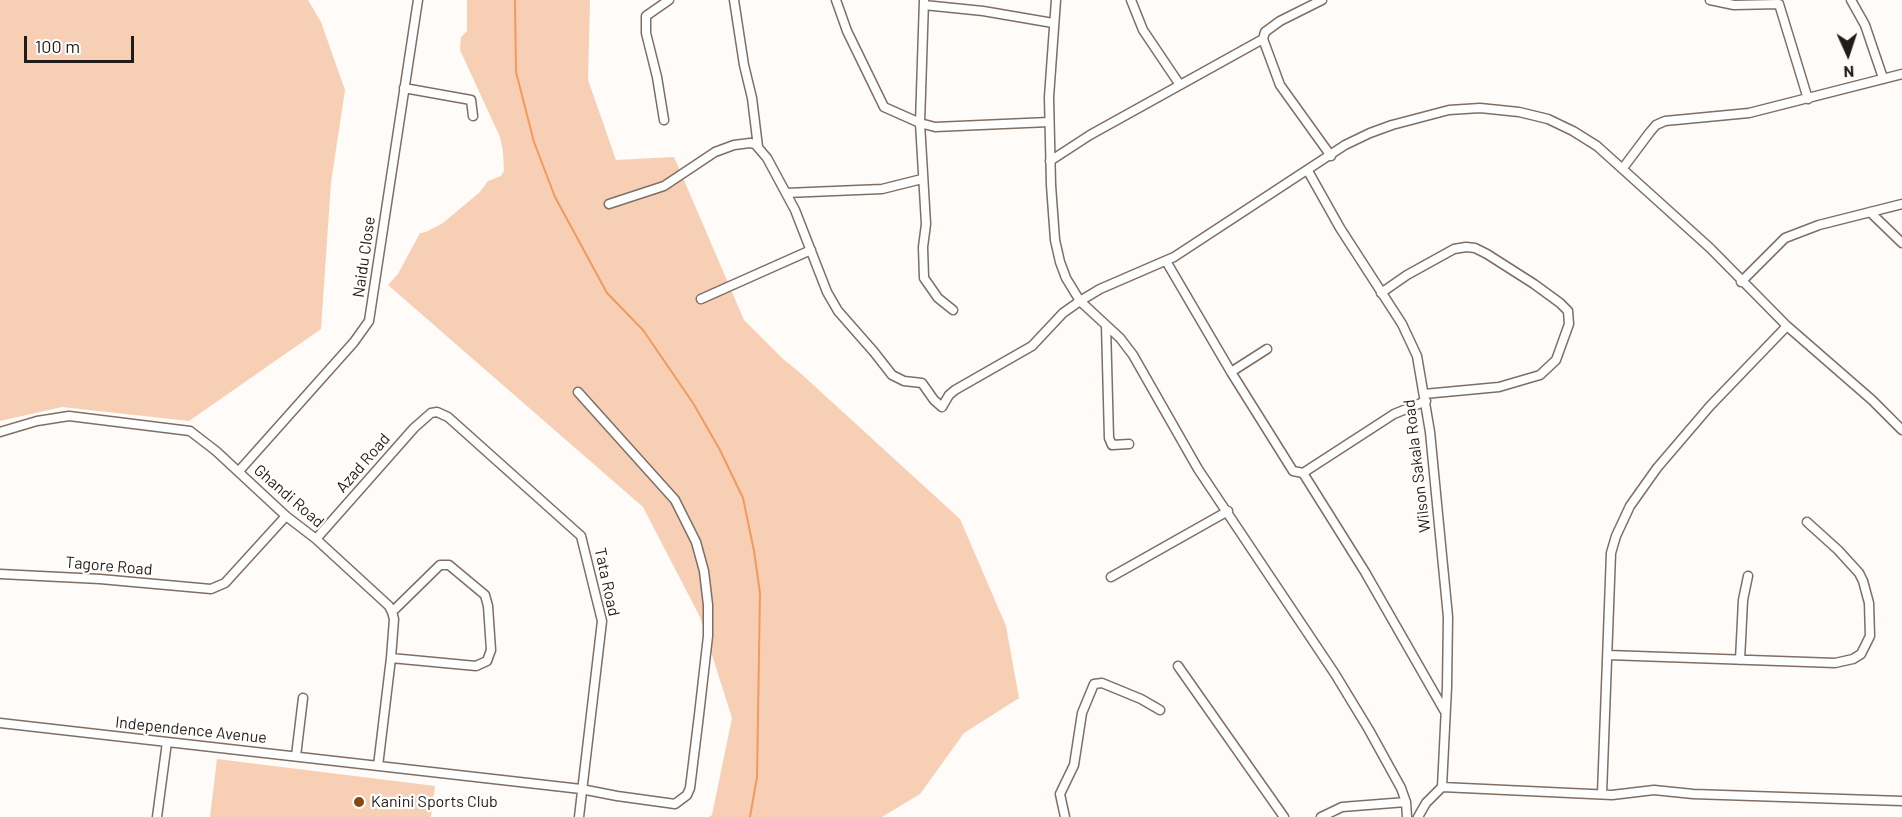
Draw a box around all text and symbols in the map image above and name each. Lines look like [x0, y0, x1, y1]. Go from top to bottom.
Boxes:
scale bar [27, 24, 136, 62]
north arrow [1818, 24, 1878, 84]
text: 100 m [35, 35, 80, 57]
text: N [1843, 63, 1855, 82]
street label: Naidu Close [349, 215, 379, 299]
street label: Wilson Sakala Road [1399, 398, 1435, 534]
street label: Azad Road [332, 429, 394, 497]
street label: Ghandi Road [250, 460, 328, 532]
street label: Tata Road [590, 546, 624, 618]
street label: Tagore Road [65, 553, 153, 579]
street label: Independence Avenue [114, 712, 268, 748]
place label: Kanini Sports Club [371, 792, 498, 812]
marker: Kanini Sports Club [352, 795, 366, 809]

